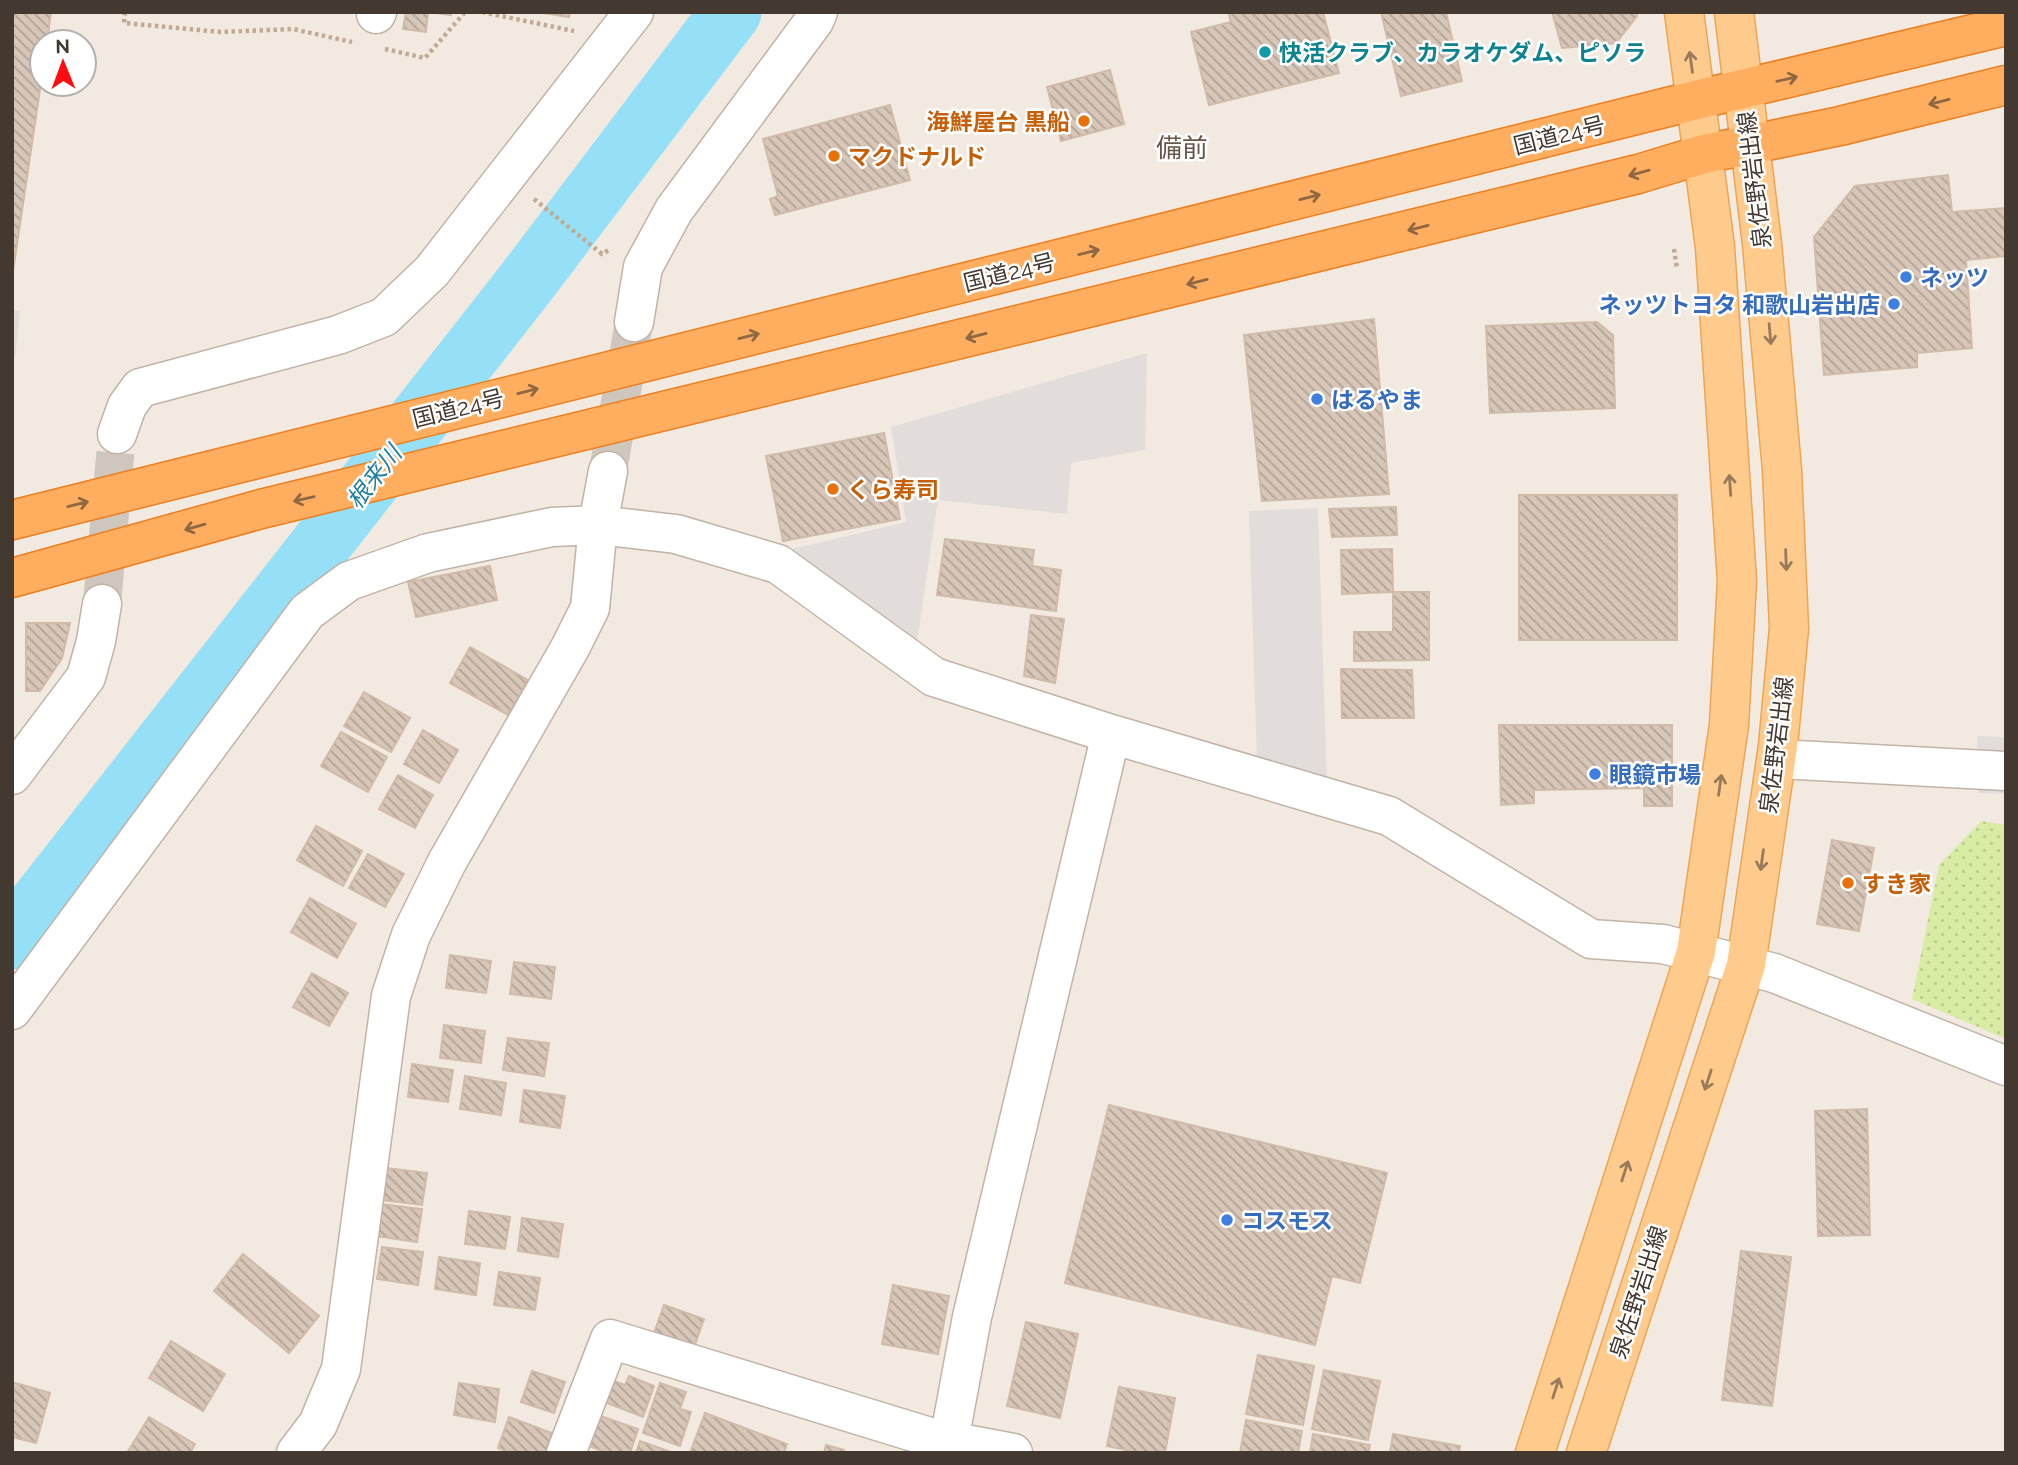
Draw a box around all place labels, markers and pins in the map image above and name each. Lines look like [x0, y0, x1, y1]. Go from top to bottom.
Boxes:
place label: 快活クラブ、カラオケダム、ピソラ [1279, 39, 1646, 66]
marker: 快活クラブ、カラオケダム、ピソラ [1257, 44, 1273, 60]
place label: 海鮮屋台 黒船 [926, 108, 1070, 135]
marker: 海鮮屋台 黒船 [1076, 113, 1092, 129]
place label: マクドナルド [848, 143, 986, 170]
marker: マクドナルド [826, 148, 842, 164]
place label: ネッツ [1920, 264, 1989, 291]
marker: ネッツ [1898, 269, 1914, 285]
place label: ネッツトヨタ 和歌山岩出店 [1598, 291, 1880, 318]
marker: ネッツトヨタ 和歌山岩出店 [1886, 296, 1902, 312]
place label: はるやま [1331, 386, 1423, 413]
marker: はるやま [1309, 391, 1325, 407]
place label: くら寿司 [847, 476, 939, 503]
marker: くら寿司 [825, 481, 841, 497]
place label: 眼鏡市場 [1609, 761, 1701, 788]
marker: 眼鏡市場 [1587, 766, 1603, 782]
place label: すき家 [1862, 870, 1931, 897]
marker: すき家 [1840, 875, 1856, 891]
place label: コスモス [1241, 1207, 1333, 1234]
marker: コスモス [1219, 1212, 1235, 1228]

